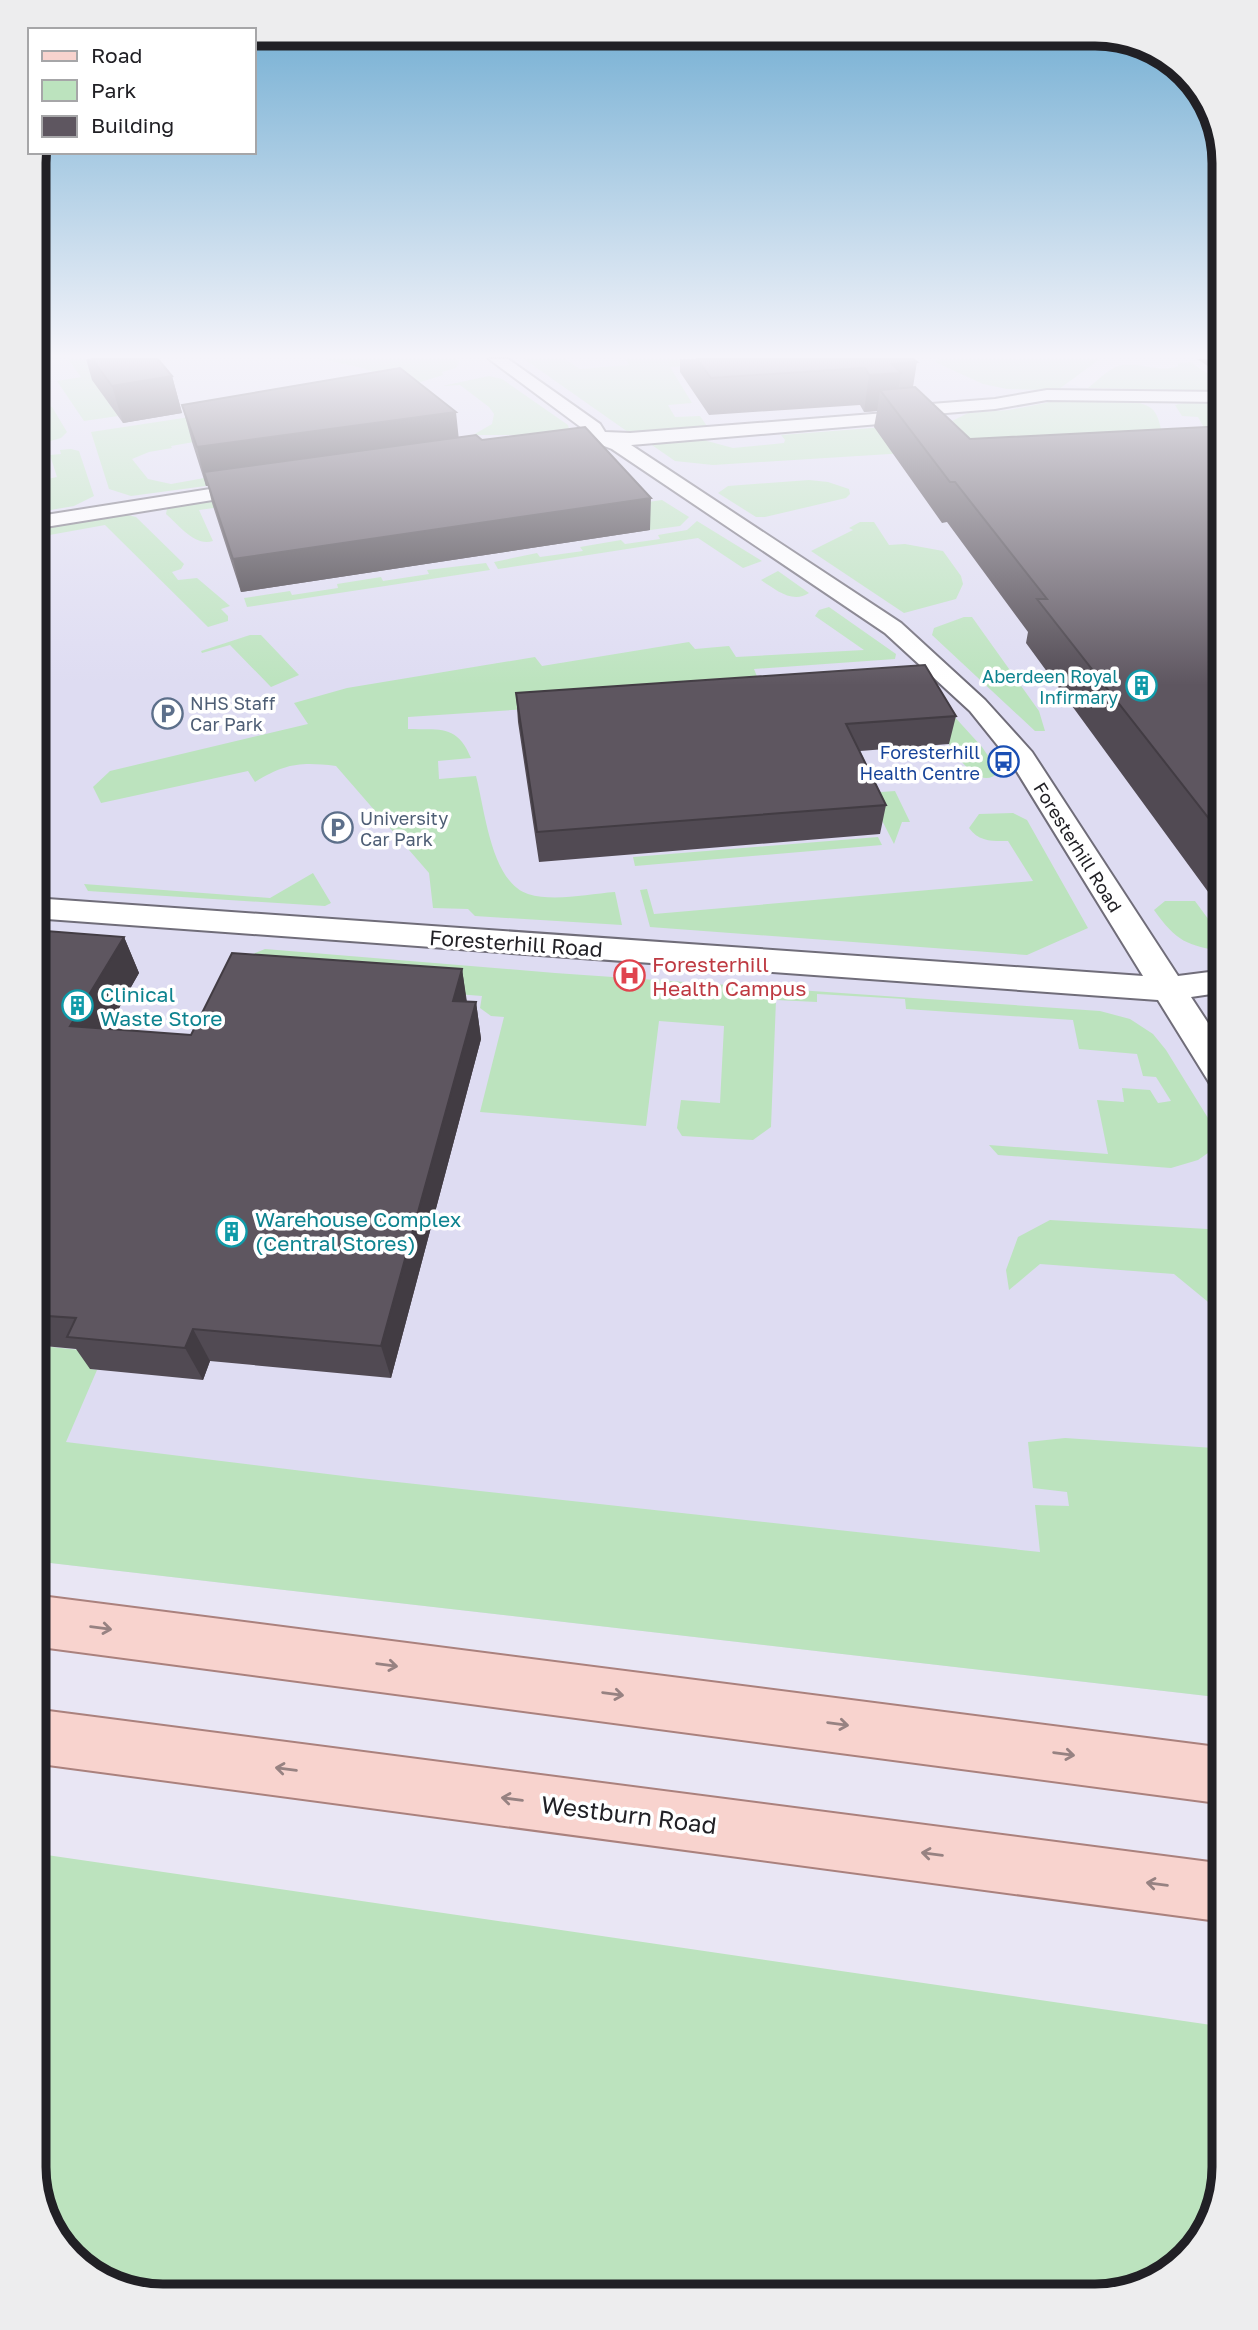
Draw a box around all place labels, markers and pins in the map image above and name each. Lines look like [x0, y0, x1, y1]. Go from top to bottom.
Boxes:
place label: Aberdeen Royal Infirmary [982, 665, 1118, 708]
building icon: Aberdeen Royal Infirmary [1124, 669, 1158, 703]
place label: NHS Staff Car Park [190, 692, 276, 735]
parking icon: NHS Staff Car Park [150, 696, 184, 730]
place label: Foresterhill Health Centre [859, 741, 980, 784]
bus stop icon: Foresterhill Health Centre [986, 745, 1020, 779]
place label: University Car Park [360, 807, 448, 850]
parking icon: University Car Park [320, 811, 354, 845]
place label: Foresterhill Health Campus [652, 951, 806, 1001]
hospital icon: Foresterhill Health Campus [612, 959, 646, 993]
place label: Clinical Waste Store [100, 981, 222, 1031]
building icon: Clinical Waste Store [60, 989, 94, 1023]
place label: Warehouse Complex (Central Stores) [255, 1206, 462, 1256]
building icon: Warehouse Complex (Central Stores) [215, 1214, 249, 1248]

